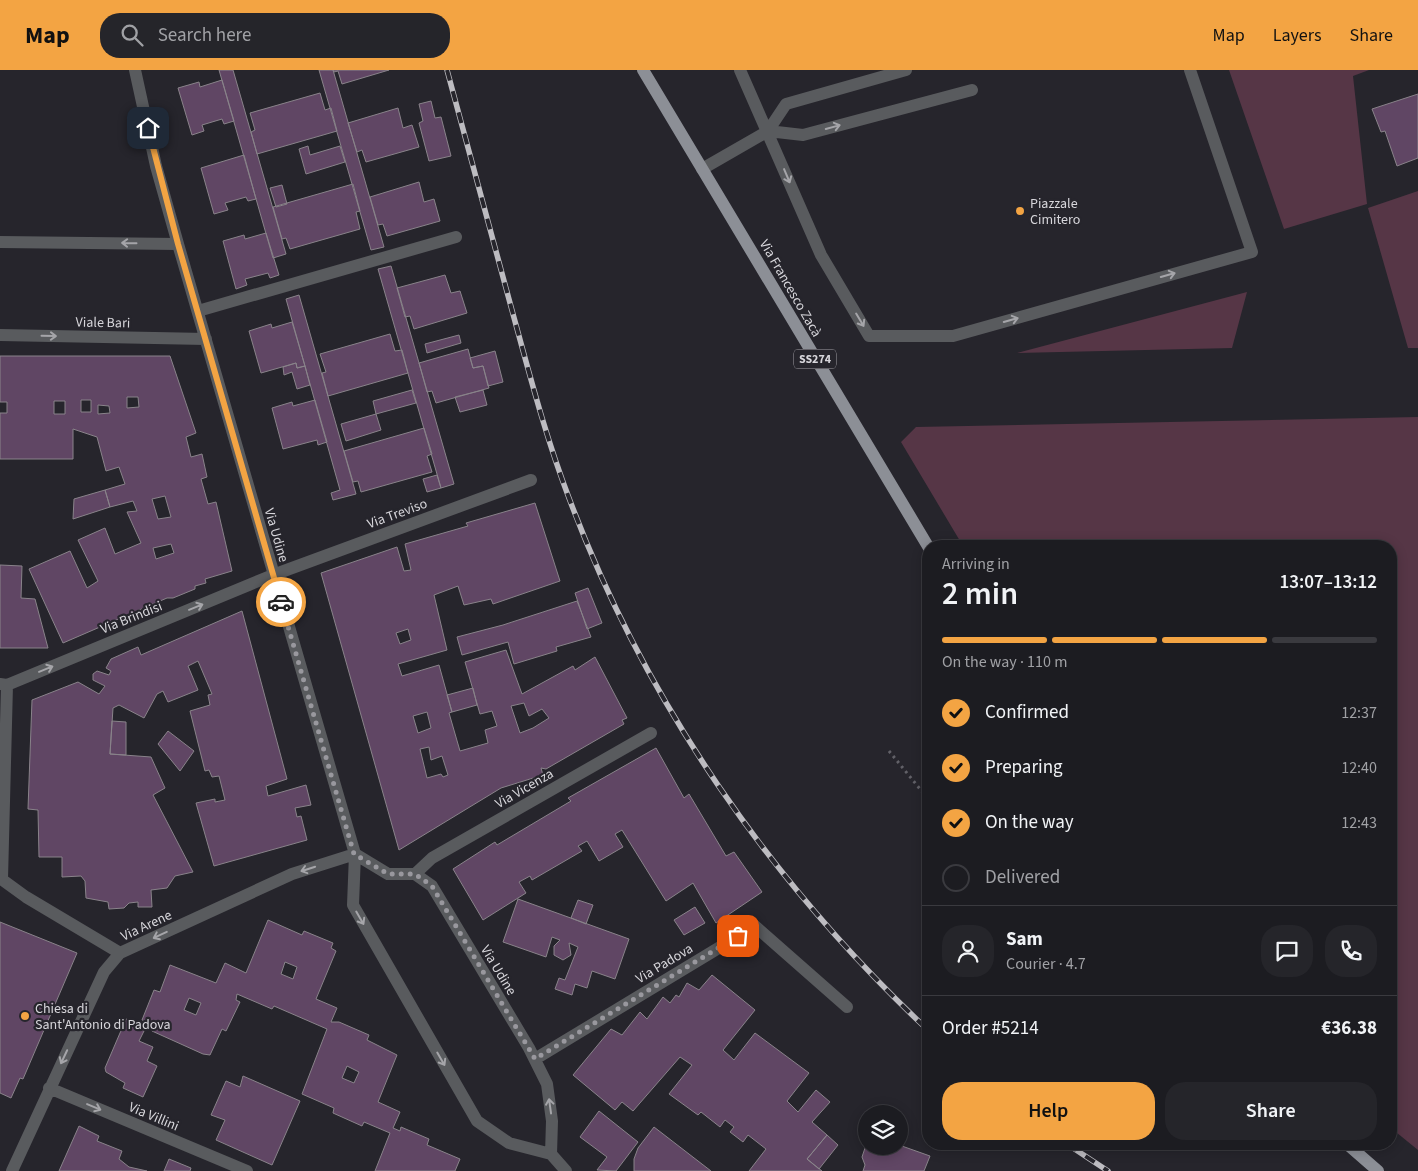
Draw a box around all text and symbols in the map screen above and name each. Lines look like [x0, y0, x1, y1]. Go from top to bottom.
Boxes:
search box [100, 13, 450, 58]
text: Map [25, 18, 70, 53]
icon: search [118, 21, 146, 49]
text: Search here [158, 22, 251, 49]
text: Map [1213, 23, 1245, 48]
text: Layers [1273, 23, 1322, 48]
text: Share [1350, 23, 1393, 48]
pin [127, 107, 169, 149]
icon: home [134, 114, 162, 142]
one-way arrow [824, 122, 840, 131]
one-way arrow [782, 168, 792, 183]
place label: Piazzale Cimitero [1030, 194, 1080, 230]
marker: Piazzale Cimitero [1014, 205, 1026, 217]
street label: Via Francesco Zacà [754, 236, 826, 341]
one-way arrow [121, 238, 138, 248]
one-way arrow [1159, 270, 1175, 280]
street label: Viale Bari [75, 313, 130, 333]
one-way arrow [855, 313, 865, 327]
one-way arrow [1003, 314, 1019, 324]
one-way arrow [40, 331, 56, 340]
road number: SS274 [794, 350, 836, 368]
street label: Via Treviso [365, 494, 430, 534]
street label: Via Udine [259, 506, 293, 565]
text: Arriving in [942, 553, 1010, 575]
text: 13:07–13:12 [1279, 569, 1377, 596]
text: 2 min [942, 571, 1018, 617]
courier [256, 577, 306, 627]
icon: car [267, 588, 295, 616]
street label: Via Brindisi [97, 596, 165, 639]
one-way arrow [188, 601, 203, 611]
text: On the way · 110 m [942, 651, 1067, 673]
one-way arrow [38, 663, 53, 672]
icon: check [942, 699, 970, 727]
text: Confirmed [985, 699, 1069, 726]
text: 12:37 [1341, 702, 1377, 724]
icon: check [942, 754, 970, 782]
text: Preparing [985, 754, 1063, 781]
text: 12:40 [1341, 757, 1377, 779]
street label: Via Vicenza [492, 764, 557, 814]
icon: check [942, 809, 970, 837]
text: On the way [985, 809, 1074, 836]
text: 12:43 [1341, 812, 1377, 834]
text: Delivered [985, 864, 1060, 891]
one-way arrow [301, 865, 317, 874]
street label: Via Arene [118, 905, 175, 946]
one-way arrow [356, 910, 365, 925]
pin [717, 915, 759, 957]
icon: bag [724, 922, 752, 950]
button: person [942, 925, 994, 977]
button: chat [1261, 925, 1313, 977]
button: phone [1325, 925, 1377, 977]
text: Sam [1006, 926, 1043, 953]
one-way arrow [153, 931, 168, 940]
street label: Via Padova [632, 939, 697, 989]
street label: Via Udine [475, 942, 521, 999]
text: Courier · 4.7 [1006, 953, 1086, 975]
place label: Chiesa di Sant'Antonio di Padova [35, 999, 171, 1035]
marker: Chiesa di Sant'Antonio di Padova [19, 1010, 31, 1022]
text: Order #5214 [942, 1015, 1039, 1042]
text: €36.38 [1321, 1015, 1377, 1042]
one-way arrow [59, 1049, 68, 1064]
one-way arrow [437, 1051, 447, 1065]
button: Help [942, 1082, 1155, 1140]
button: Share [1165, 1082, 1377, 1140]
street label: Via Villini [125, 1097, 182, 1136]
one-way arrow [545, 1098, 555, 1114]
one-way arrow [86, 1103, 101, 1112]
map controls [858, 1105, 908, 1155]
button: layers [858, 1105, 908, 1155]

